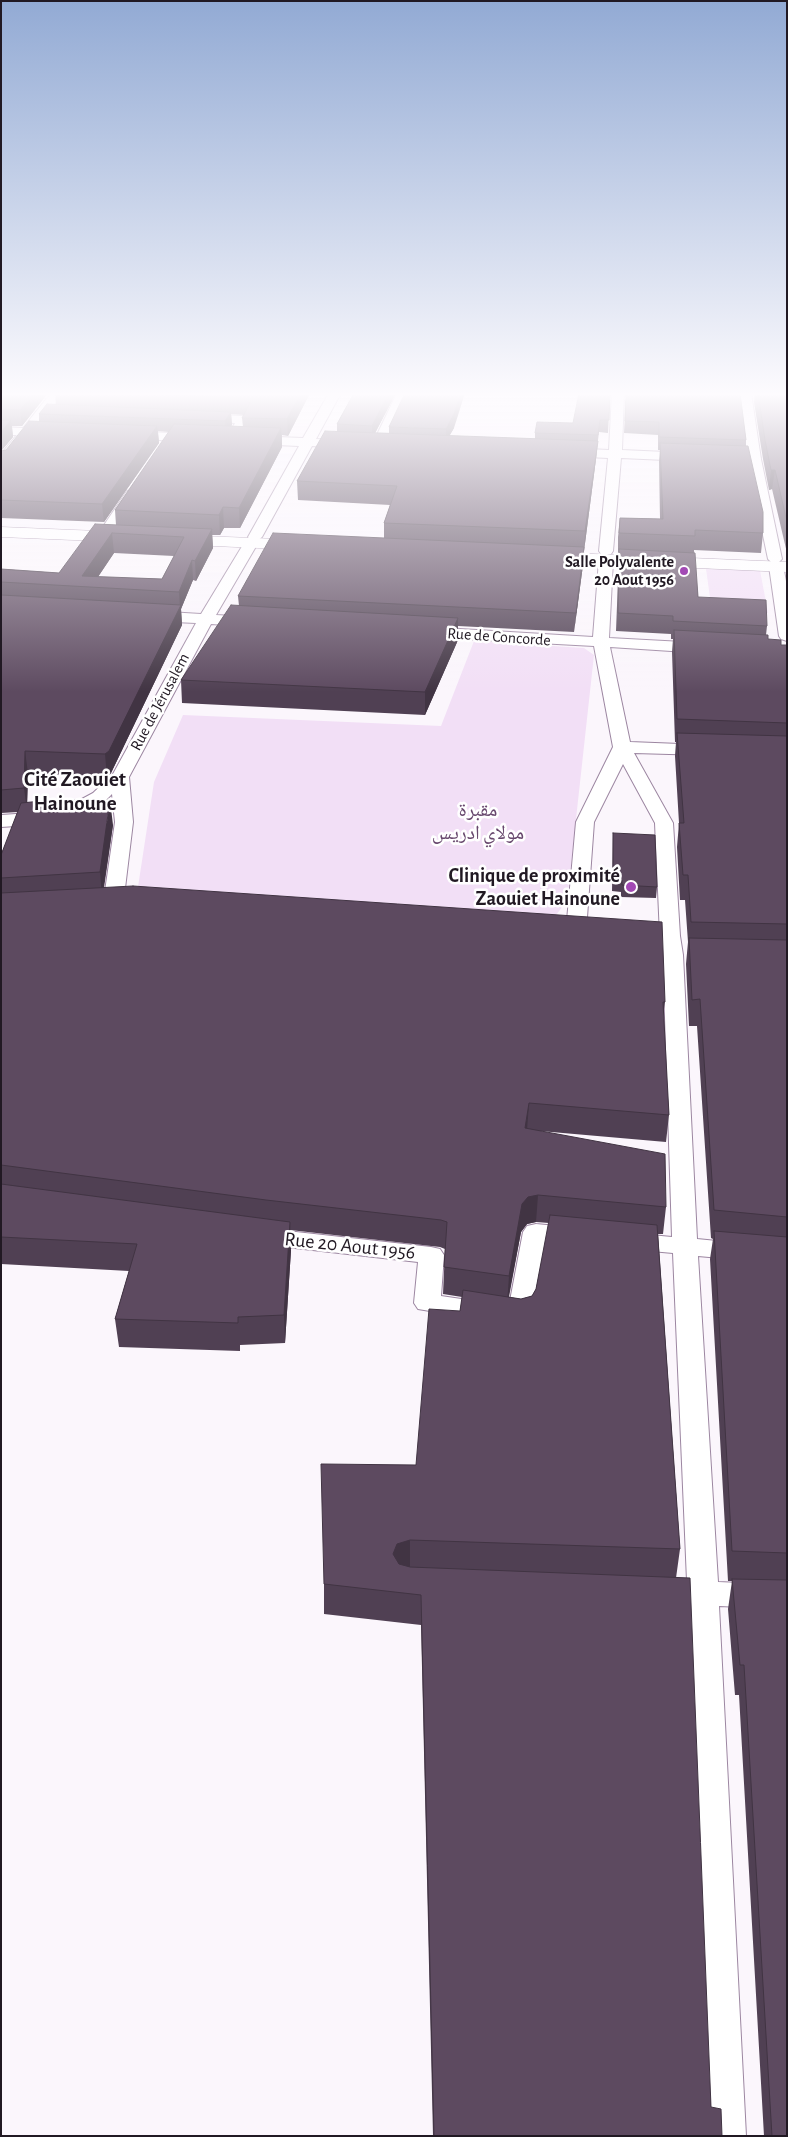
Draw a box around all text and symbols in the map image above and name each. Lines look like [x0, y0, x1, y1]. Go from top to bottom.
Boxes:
place label: Salle Polyvalente 20 Aout 1956 [565, 552, 674, 590]
marker: Salle Polyvalente 20 Aout 1956 [678, 565, 690, 577]
street label: Rue de Concorde [447, 624, 551, 650]
street label: Rue de Jérusalem [126, 650, 194, 754]
district label: Cité Zaouiet Hainoune [24, 767, 126, 817]
park label: مقبرة مولاي ادريس [432, 798, 524, 845]
place label: Clinique de proximité Zaouiet Hainoune [448, 864, 620, 911]
marker: Clinique de proximité Zaouiet Hainoune [624, 880, 638, 894]
street label: Rue 20 Aout 1956 [283, 1227, 417, 1265]

